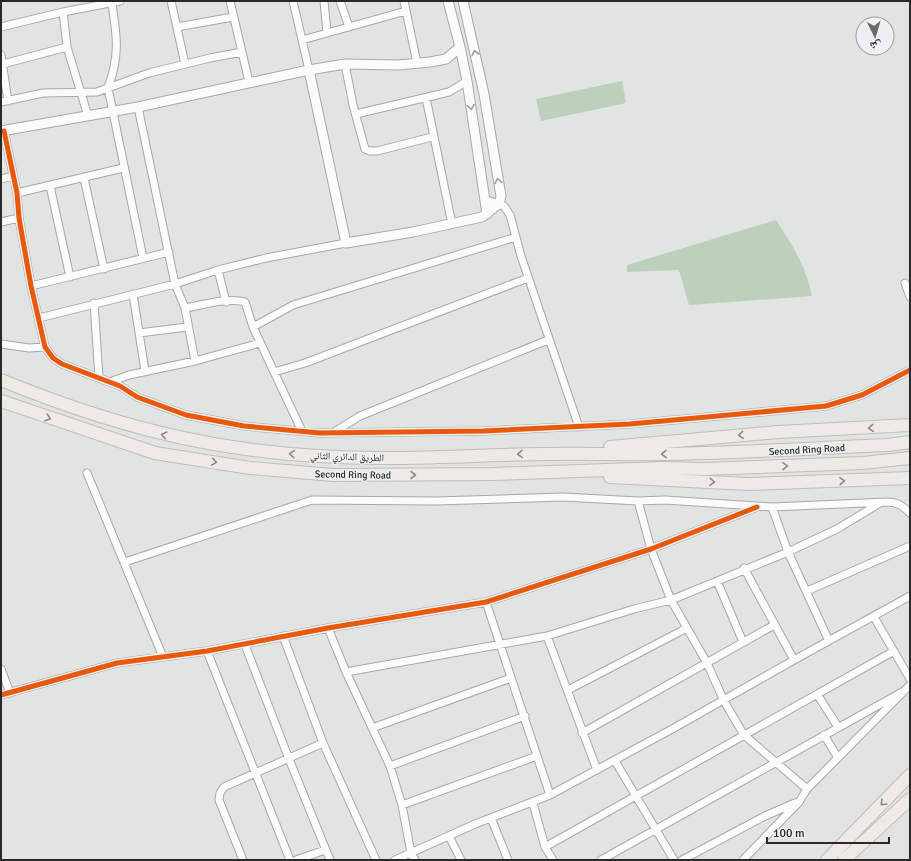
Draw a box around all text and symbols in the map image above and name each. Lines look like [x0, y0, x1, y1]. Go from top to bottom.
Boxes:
north arrow [855, 16, 895, 56]
text: ش [869, 37, 882, 52]
one-way arrow [471, 50, 479, 56]
one-way arrow [467, 104, 475, 110]
one-way arrow [494, 178, 503, 184]
one-way arrow [45, 413, 52, 421]
one-way arrow [868, 423, 874, 432]
one-way arrow [161, 431, 167, 439]
one-way arrow [738, 431, 744, 440]
street label: Second Ring Road [769, 442, 846, 458]
one-way arrow [289, 449, 295, 458]
street label: الطريق الدائري الثاني [310, 450, 384, 466]
one-way arrow [517, 450, 523, 459]
one-way arrow [661, 450, 667, 458]
one-way arrow [211, 457, 217, 466]
one-way arrow [782, 461, 788, 470]
street label: Second Ring Road [315, 468, 391, 482]
one-way arrow [410, 471, 416, 479]
one-way arrow [839, 477, 845, 485]
one-way arrow [709, 478, 715, 487]
one-way arrow [880, 798, 888, 806]
scale bar [767, 819, 889, 845]
text: 100 m [773, 826, 805, 841]

